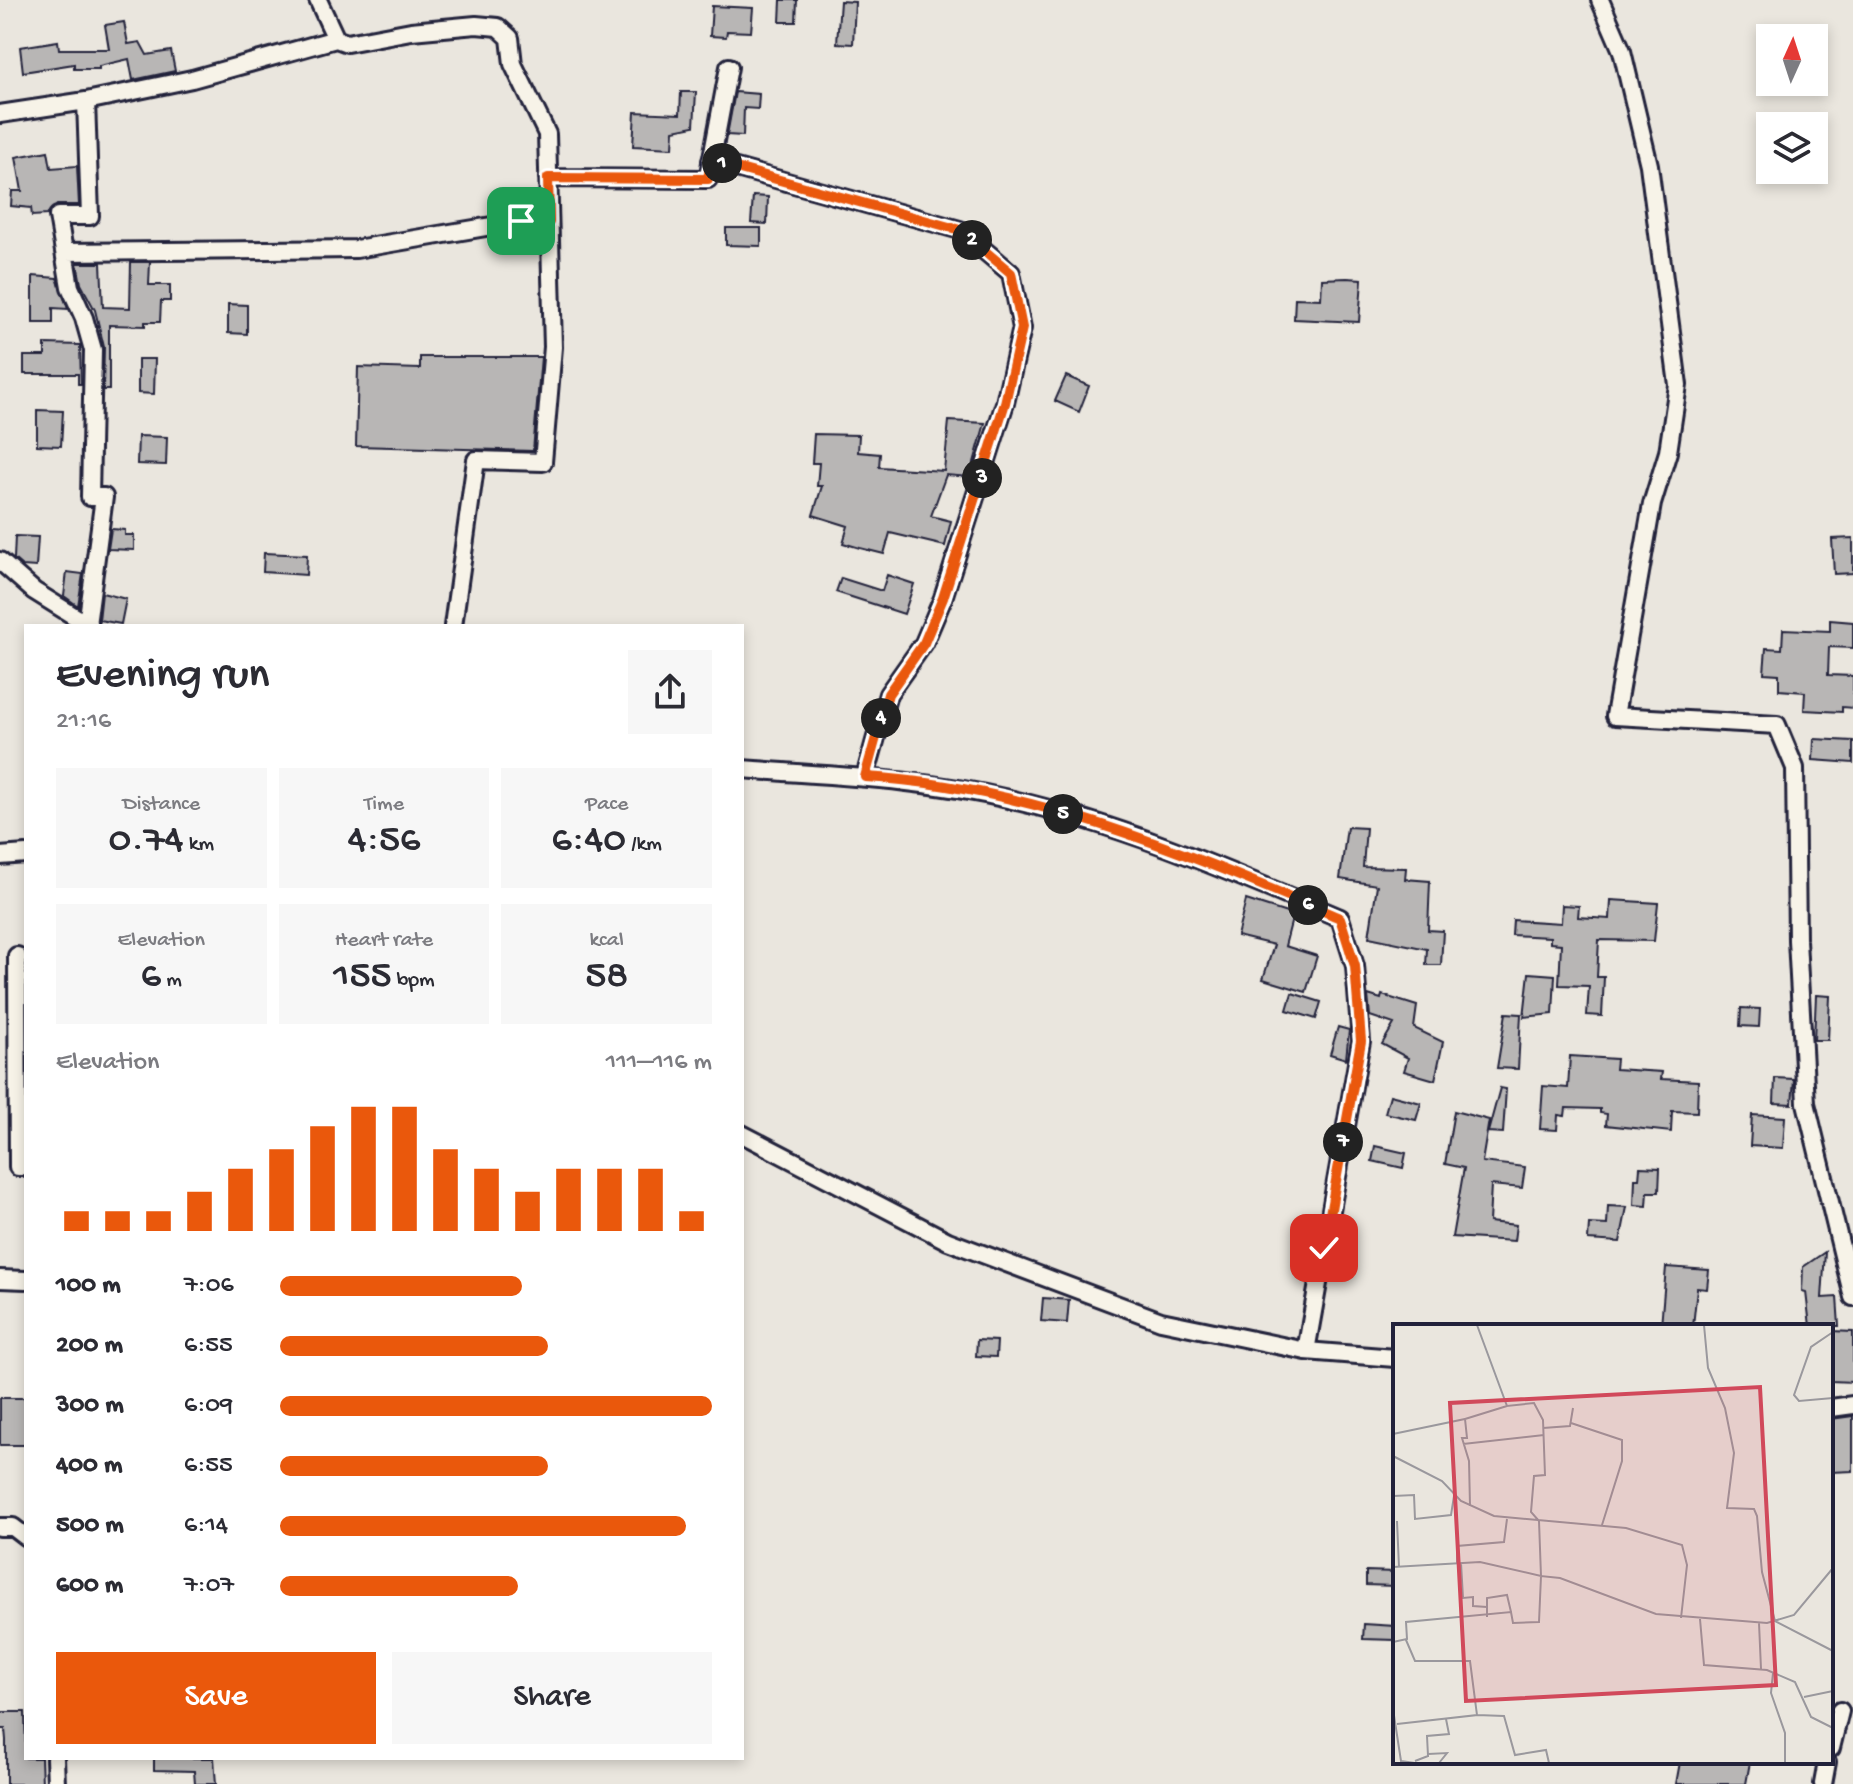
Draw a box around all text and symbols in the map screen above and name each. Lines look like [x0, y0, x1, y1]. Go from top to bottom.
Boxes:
north arrow [1756, 24, 1828, 96]
map controls [1756, 24, 1828, 184]
button: layers [1756, 112, 1828, 184]
pin: 1 [702, 143, 742, 183]
text: 1 [718, 150, 726, 176]
pin [487, 187, 555, 255]
icon: arrive [499, 199, 543, 243]
pin: 2 [952, 220, 992, 260]
text: 2 [967, 227, 977, 253]
pin: 3 [962, 458, 1002, 498]
text: 3 [976, 465, 988, 491]
button: share [628, 650, 712, 734]
text: Evening run [56, 651, 269, 703]
pin: 4 [861, 698, 901, 738]
text: 4 [876, 705, 886, 731]
text: 21:16 [56, 707, 111, 738]
text: Distance [122, 792, 200, 818]
text: Time [364, 792, 404, 818]
text: Pace [585, 792, 628, 818]
pin: 5 [1043, 794, 1083, 834]
text: 5 [1057, 801, 1069, 827]
text: 0.74 [109, 818, 184, 865]
text: 4:56 [348, 818, 420, 865]
text: 6:40 [551, 818, 626, 865]
text: km [184, 832, 214, 858]
text: /km [626, 832, 662, 858]
pin: 6 [1288, 885, 1328, 925]
text: 6 [1302, 892, 1314, 918]
text: Elevation [118, 928, 205, 954]
text: Heart rate [335, 928, 433, 954]
text: kcal [589, 928, 624, 954]
text: 6 [141, 954, 161, 1001]
text: 155 [333, 954, 391, 1001]
text: 58 [585, 954, 628, 1001]
text: m [161, 968, 182, 994]
text: bpm [391, 968, 435, 994]
text: Elevation [56, 1048, 159, 1079]
text: 111–116 m [606, 1048, 712, 1079]
pin: 7 [1323, 1122, 1363, 1162]
text: 7 [1337, 1129, 1349, 1155]
pin [1290, 1214, 1358, 1282]
icon: check [1302, 1226, 1346, 1270]
text: 100 m [56, 1271, 121, 1302]
text: 7:06 [184, 1271, 234, 1302]
inset map [1393, 1324, 1833, 1764]
text: 200 m [56, 1331, 123, 1362]
text: 6:55 [184, 1331, 233, 1362]
text: 300 m [56, 1391, 124, 1422]
text: 6:09 [184, 1391, 233, 1422]
text: 400 m [56, 1451, 122, 1482]
text: 6:55 [184, 1451, 233, 1482]
text: 500 m [56, 1511, 124, 1542]
text: 6:14 [184, 1511, 228, 1542]
text: 600 m [56, 1571, 123, 1602]
text: 7:07 [184, 1571, 234, 1602]
button: Save [56, 1652, 376, 1744]
button: Share [392, 1652, 712, 1744]

